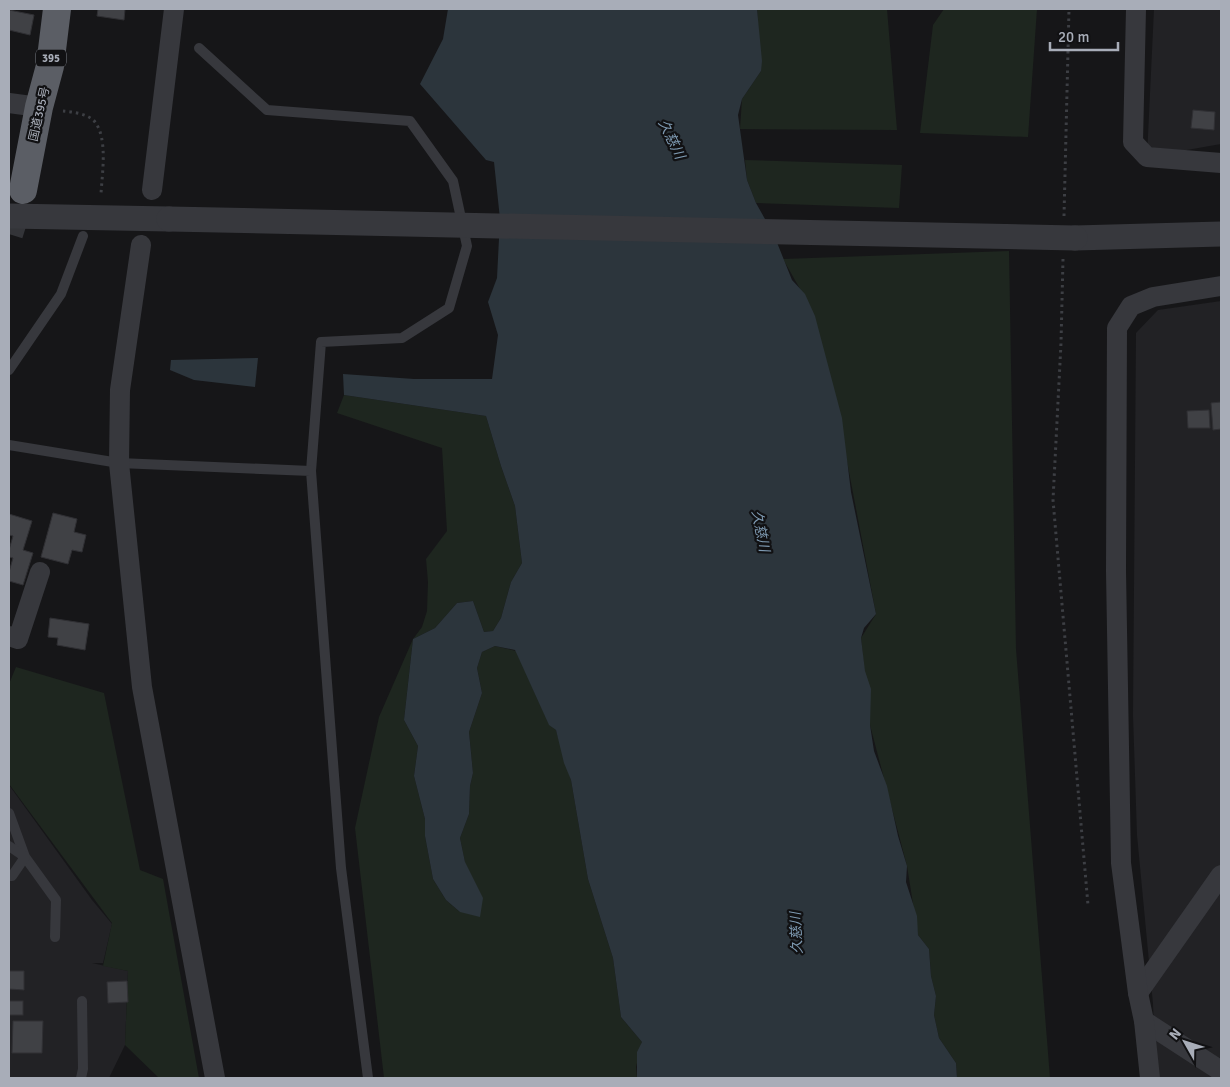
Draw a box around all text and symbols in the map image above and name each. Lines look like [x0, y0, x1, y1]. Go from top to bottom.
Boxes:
scale bar [1050, 20, 1118, 52]
text: 20 m [1058, 28, 1089, 46]
road number: 395 [36, 49, 66, 66]
street label: 国道395号 [26, 85, 53, 143]
water label: 久慈川 [655, 117, 689, 164]
water label: 久慈川 [748, 509, 773, 555]
water label: 久慈川 [787, 910, 806, 954]
north arrow [1160, 1017, 1210, 1067]
text: N [1166, 1025, 1185, 1043]

